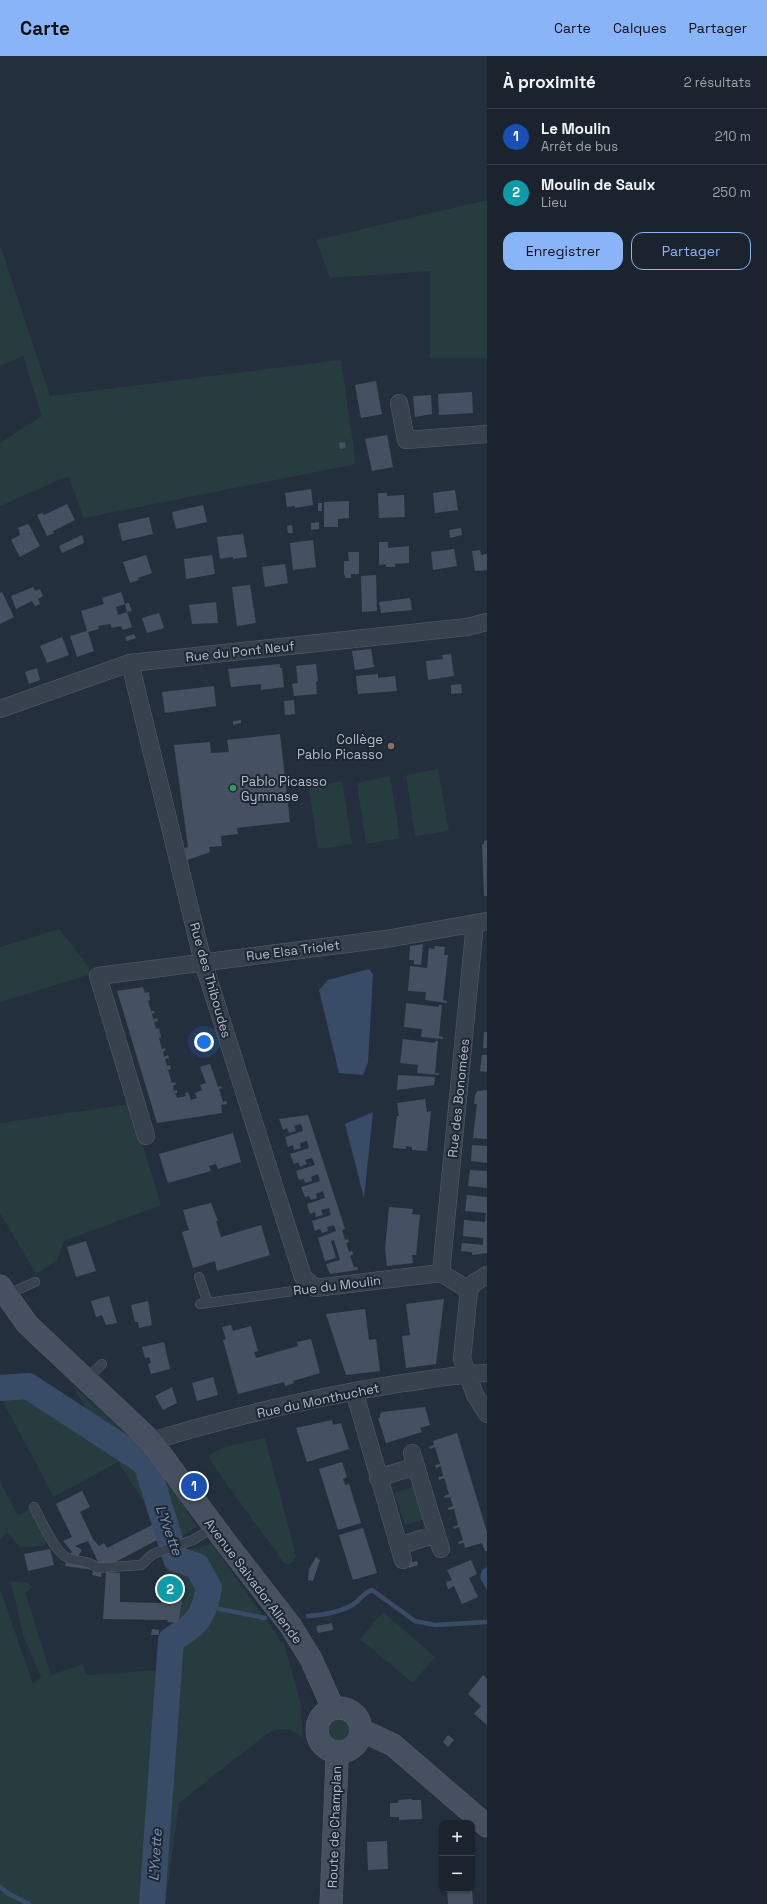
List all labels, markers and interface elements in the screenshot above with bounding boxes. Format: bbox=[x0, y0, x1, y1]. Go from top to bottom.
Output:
text: Carte bbox=[20, 16, 70, 41]
text: Carte bbox=[554, 19, 591, 37]
text: Calques bbox=[613, 19, 667, 37]
text: Partager bbox=[689, 19, 747, 37]
text: À proximité bbox=[503, 71, 596, 93]
text: 2 résultats bbox=[684, 74, 751, 91]
text: Le Moulin bbox=[541, 119, 610, 138]
text: 1 bbox=[513, 128, 519, 145]
text: 210 m bbox=[715, 128, 751, 145]
text: Arrêt de bus bbox=[541, 138, 618, 155]
text: Moulin de Saulx bbox=[541, 175, 655, 194]
text: 2 bbox=[512, 184, 520, 201]
text: 250 m bbox=[713, 184, 751, 201]
text: Lieu bbox=[541, 194, 567, 211]
button: Enregistrer bbox=[503, 232, 623, 270]
button: Partager bbox=[631, 232, 751, 270]
street label: Rue du Pont Neuf bbox=[185, 637, 296, 666]
place label: Collège Pablo Picasso bbox=[297, 731, 383, 763]
marker: Collège Pablo Picasso bbox=[386, 741, 396, 751]
place label: Pablo Picasso Gymnase bbox=[241, 773, 327, 805]
marker: Pablo Picasso Gymnase bbox=[228, 783, 238, 793]
street label: Rue des Thiboudes bbox=[186, 921, 235, 1040]
street label: Rue Elsa Triolet bbox=[245, 936, 341, 965]
your location bbox=[194, 1032, 214, 1052]
street label: Rue des Bonomées bbox=[444, 1038, 473, 1158]
street label: Rue du Moulin bbox=[292, 1272, 382, 1299]
street label: Rue du Monthuchet bbox=[255, 1379, 381, 1422]
pin: 1 bbox=[181, 1471, 207, 1501]
water label: L'Yvette bbox=[152, 1502, 187, 1558]
street label: Avenue Salvador Allende bbox=[201, 1515, 306, 1647]
pin: 2 bbox=[157, 1574, 183, 1604]
street label: Route de Champlan bbox=[324, 1766, 345, 1888]
map controls bbox=[439, 1820, 475, 1892]
button: + bbox=[439, 1820, 475, 1856]
water label: L'Yvette bbox=[144, 1828, 166, 1882]
button: − bbox=[439, 1856, 475, 1892]

